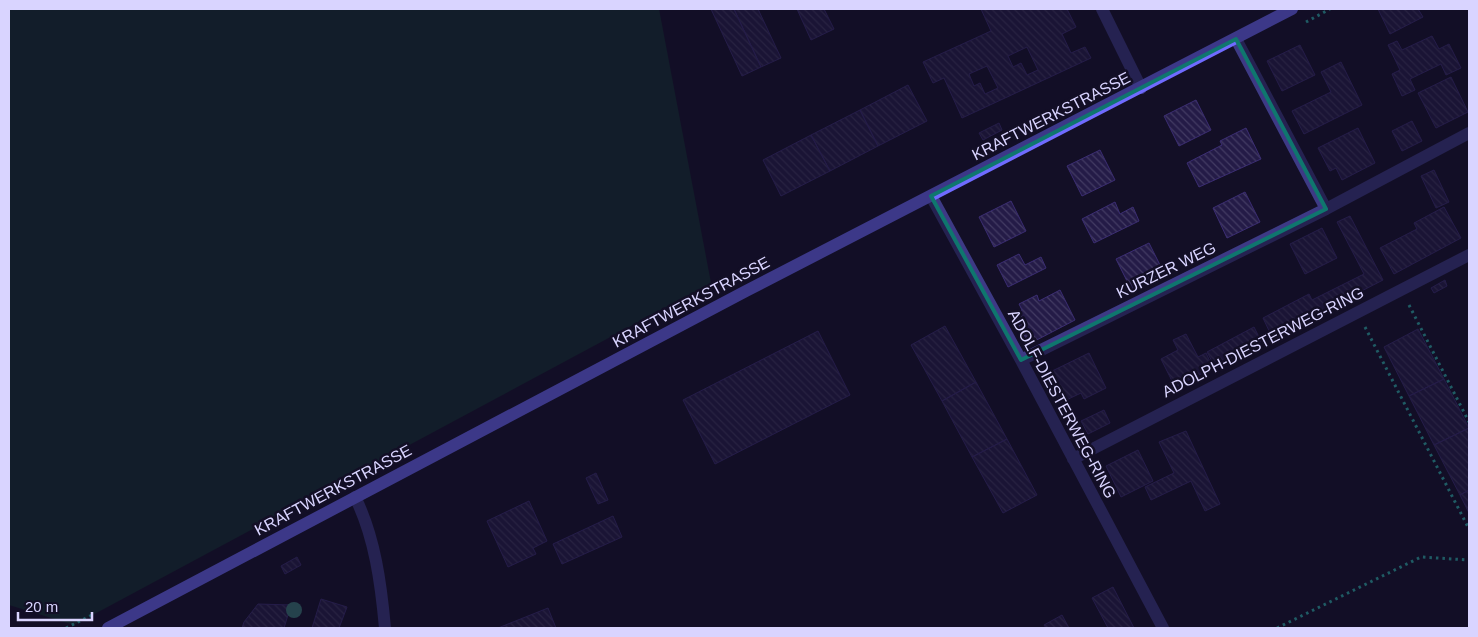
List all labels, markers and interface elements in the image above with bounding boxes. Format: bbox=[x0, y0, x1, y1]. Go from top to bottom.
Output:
street label: KRAFTWERKSTRASSE bbox=[969, 69, 1133, 163]
street label: KURZER WEG bbox=[1114, 239, 1218, 301]
street label: KRAFTWERKSTRASSE bbox=[610, 253, 772, 351]
street label: ADOLPH-DIESTERWEG-RING bbox=[1159, 284, 1367, 400]
street label: ADOLF-DIESTERWEG-RING bbox=[1005, 307, 1119, 501]
street label: KRAFTWERKSTRASSE bbox=[252, 441, 414, 539]
scale bar bbox=[18, 590, 91, 622]
text: 20 m bbox=[25, 598, 58, 615]

